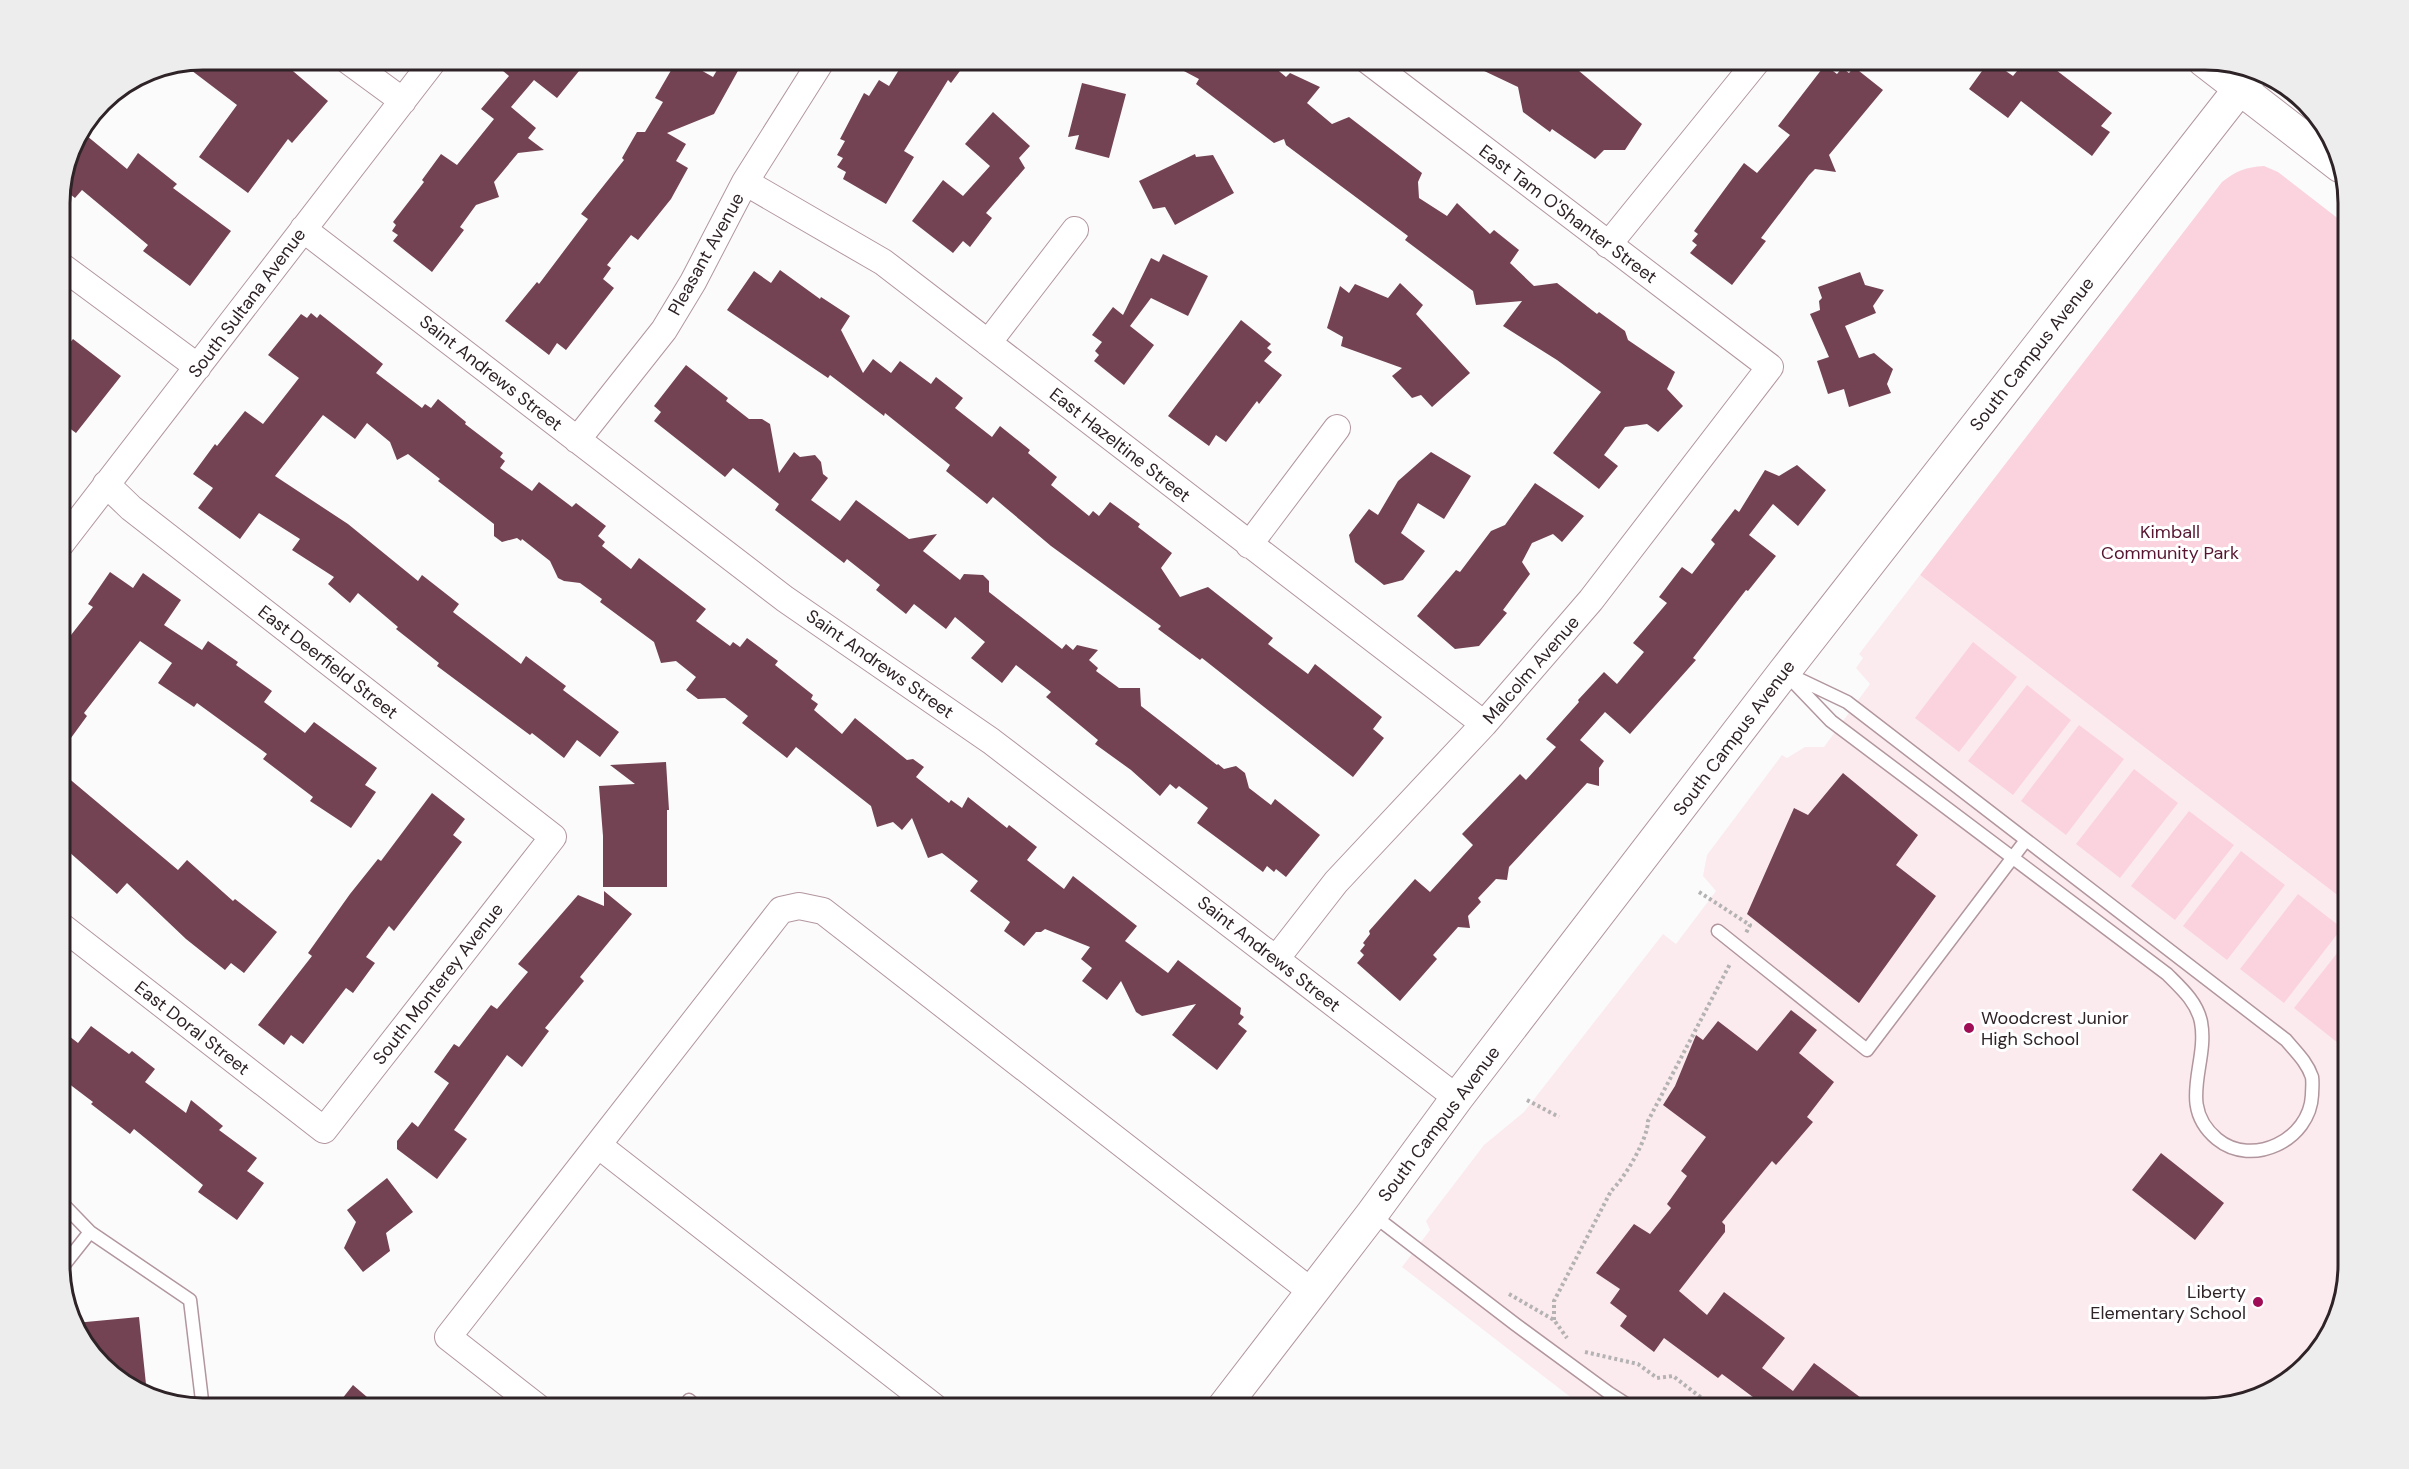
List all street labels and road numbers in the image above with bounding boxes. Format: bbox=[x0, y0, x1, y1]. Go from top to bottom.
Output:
street label: East Tam O'Shanter Street bbox=[1474, 139, 1662, 289]
street label: Pleasant Avenue bbox=[662, 188, 750, 320]
street label: South Sultana Avenue bbox=[183, 223, 311, 383]
street label: South Campus Avenue bbox=[1964, 272, 2100, 436]
street label: Saint Andrews Street bbox=[415, 310, 567, 436]
street label: East Hazeltine Street bbox=[1045, 382, 1195, 508]
street label: East Deerfield Street bbox=[253, 600, 403, 724]
street label: Saint Andrews Street bbox=[801, 604, 959, 724]
street label: Malcolm Avenue bbox=[1477, 611, 1585, 729]
street label: South Campus Avenue bbox=[1668, 655, 1800, 821]
street label: Saint Andrews Street bbox=[1193, 891, 1345, 1017]
street label: South Monterey Avenue bbox=[367, 898, 509, 1070]
street label: East Doral Street bbox=[130, 976, 254, 1080]
street label: South Campus Avenue bbox=[1373, 1041, 1505, 1207]

